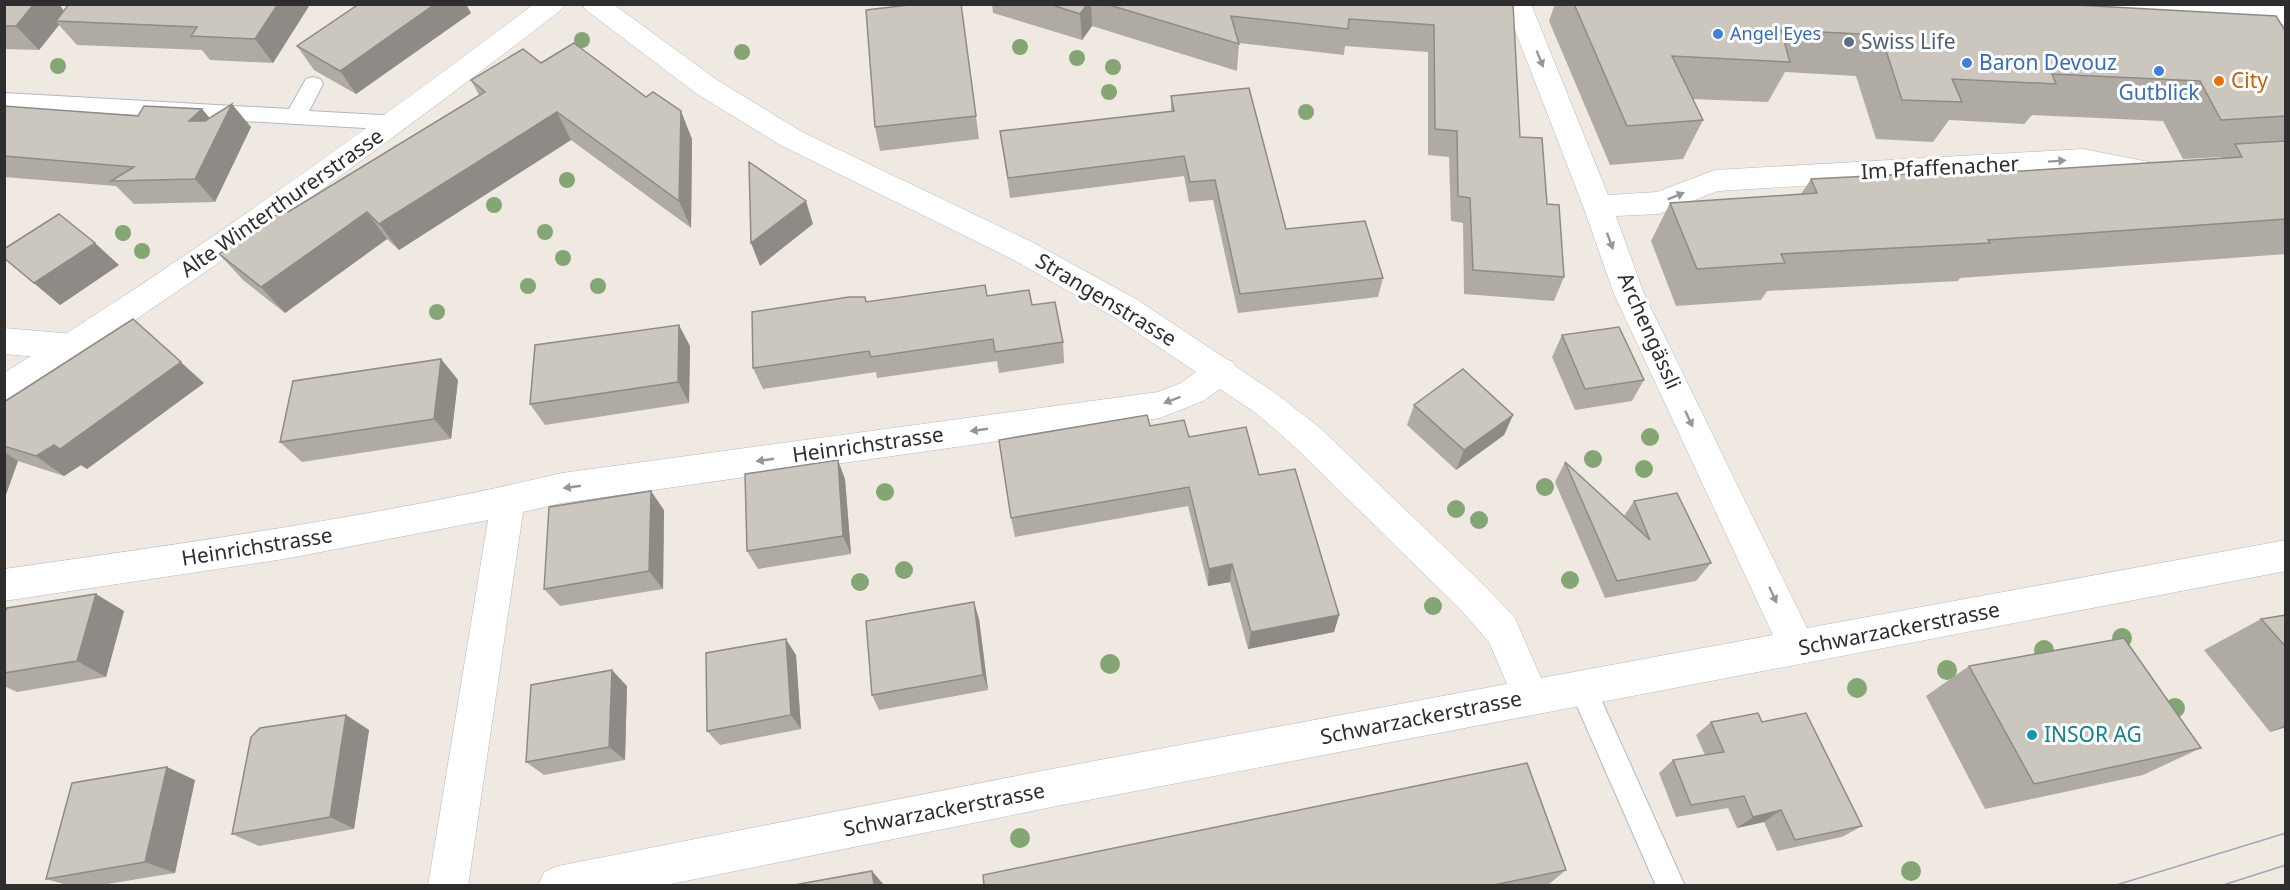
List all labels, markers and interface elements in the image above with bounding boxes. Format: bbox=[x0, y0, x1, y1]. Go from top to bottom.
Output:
place label: Angel Eyes bbox=[1730, 21, 1821, 45]
marker: Angel Eyes bbox=[1711, 27, 1725, 41]
place label: Swiss Life bbox=[1861, 27, 1956, 55]
marker: Swiss Life bbox=[1842, 35, 1856, 49]
place label: Baron Devouz bbox=[1979, 48, 2117, 76]
one-way arrow bbox=[1536, 50, 1545, 68]
marker: Baron Devouz bbox=[1960, 56, 1974, 70]
marker: Gutblick bbox=[2152, 64, 2166, 78]
place label: City bbox=[2231, 66, 2268, 94]
marker: City bbox=[2212, 74, 2226, 88]
place label: Gutblick bbox=[2119, 78, 2200, 106]
street label: Alte Winterthurerstrasse bbox=[174, 121, 388, 283]
street label: Im Pfaffenacher bbox=[1860, 149, 2020, 185]
one-way arrow bbox=[2047, 156, 2066, 165]
one-way arrow bbox=[1667, 191, 1685, 200]
one-way arrow bbox=[1606, 232, 1616, 250]
street label: Strangenstrasse bbox=[1031, 246, 1182, 352]
street label: Archengässli bbox=[1612, 268, 1688, 393]
one-way arrow bbox=[1162, 395, 1180, 405]
one-way arrow bbox=[1684, 410, 1694, 427]
street label: Heinrichstrasse bbox=[790, 420, 945, 468]
one-way arrow bbox=[970, 425, 989, 434]
one-way arrow bbox=[756, 455, 775, 464]
one-way arrow bbox=[563, 482, 582, 491]
street label: Heinrichstrasse bbox=[179, 520, 334, 572]
one-way arrow bbox=[1768, 586, 1777, 603]
street label: Schwarzackerstrasse bbox=[1796, 595, 2002, 661]
street label: Schwarzackerstrasse bbox=[1318, 684, 1524, 750]
place label: INSOR AG bbox=[2044, 720, 2142, 748]
marker: INSOR AG bbox=[2025, 728, 2039, 742]
street label: Schwarzackerstrasse bbox=[841, 776, 1047, 842]

